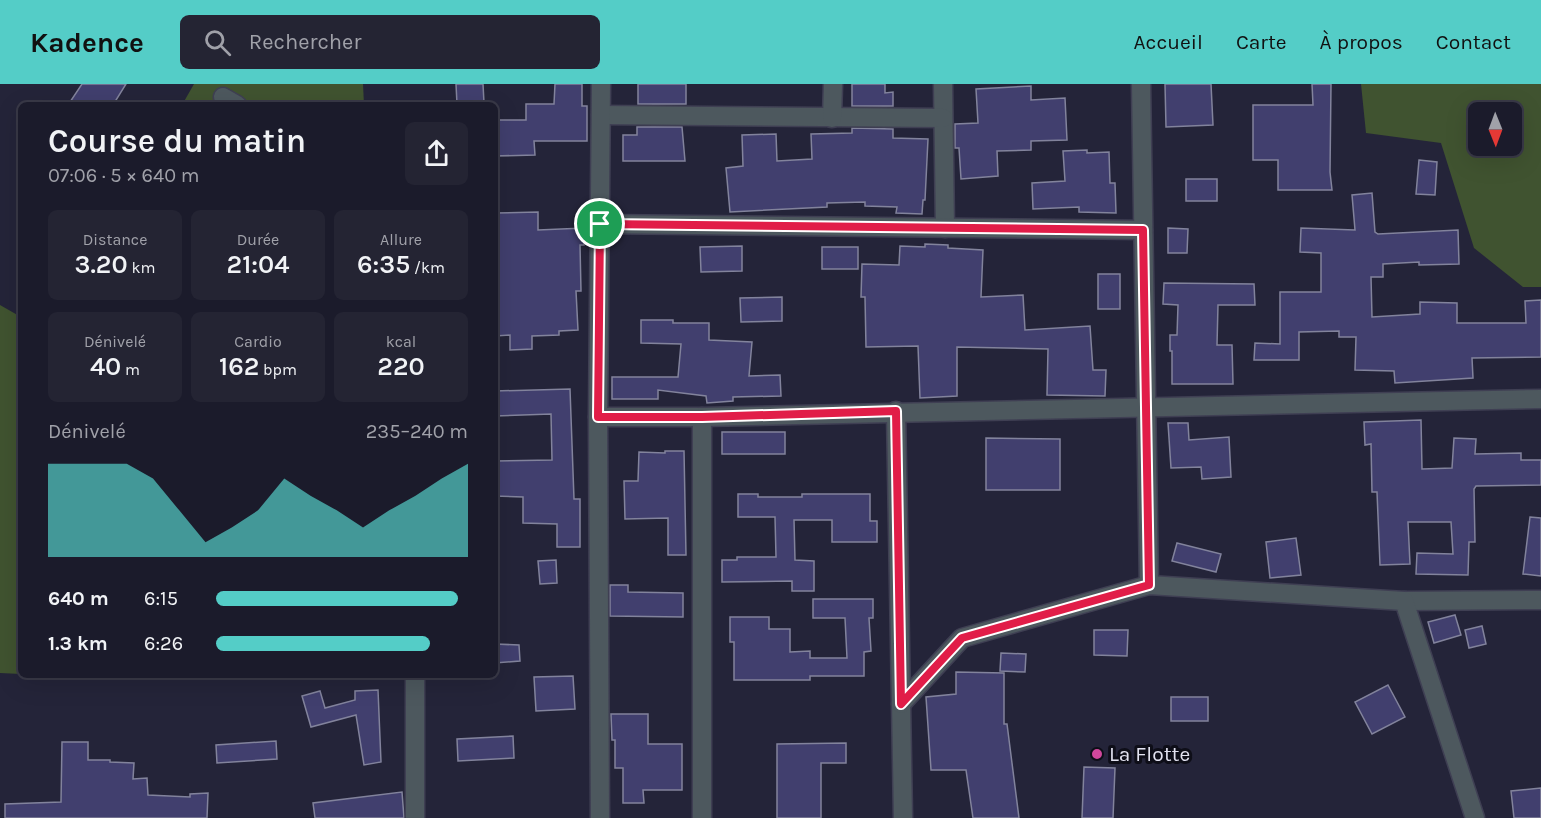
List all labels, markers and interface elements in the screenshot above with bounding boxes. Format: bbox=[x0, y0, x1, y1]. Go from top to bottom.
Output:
search box bbox=[180, 15, 600, 69]
text: Kadence bbox=[30, 26, 144, 59]
icon: search bbox=[201, 26, 234, 59]
text: Rechercher bbox=[249, 29, 361, 55]
text: Accueil bbox=[1134, 30, 1203, 54]
text: Carte bbox=[1236, 30, 1287, 54]
text: À propos bbox=[1320, 30, 1403, 54]
text: Contact bbox=[1436, 30, 1511, 54]
north arrow bbox=[1468, 102, 1522, 156]
map controls bbox=[1468, 102, 1522, 156]
text: Course du matin bbox=[48, 122, 306, 160]
button: share bbox=[405, 122, 468, 185]
text: 07:06 · 5 × 640 m bbox=[48, 164, 200, 187]
pin bbox=[574, 198, 625, 249]
icon: arrive bbox=[583, 207, 616, 240]
text: Distance bbox=[83, 230, 147, 249]
text: Durée bbox=[237, 230, 279, 249]
text: Allure bbox=[380, 230, 422, 249]
text: 3.20 bbox=[75, 249, 128, 280]
text: 21:04 bbox=[227, 249, 289, 280]
text: 6:35 bbox=[357, 249, 410, 280]
text: km bbox=[128, 258, 155, 277]
text: /km bbox=[410, 258, 445, 277]
text: Dénivelé bbox=[84, 332, 146, 351]
text: Cardio bbox=[234, 332, 282, 351]
text: kcal bbox=[386, 332, 416, 351]
text: 40 bbox=[90, 351, 121, 382]
text: 162 bbox=[219, 351, 259, 382]
text: 220 bbox=[377, 351, 425, 382]
text: m bbox=[121, 360, 140, 379]
text: bpm bbox=[259, 360, 297, 379]
text: Dénivelé bbox=[48, 420, 126, 443]
text: 235–240 m bbox=[366, 420, 468, 443]
text: 640 m bbox=[48, 587, 109, 610]
text: 6:15 bbox=[144, 587, 178, 610]
text: 1.3 km bbox=[48, 632, 108, 655]
text: 6:26 bbox=[144, 632, 183, 655]
place label: La Flotte bbox=[1109, 742, 1190, 766]
marker: La Flotte bbox=[1090, 747, 1104, 761]

